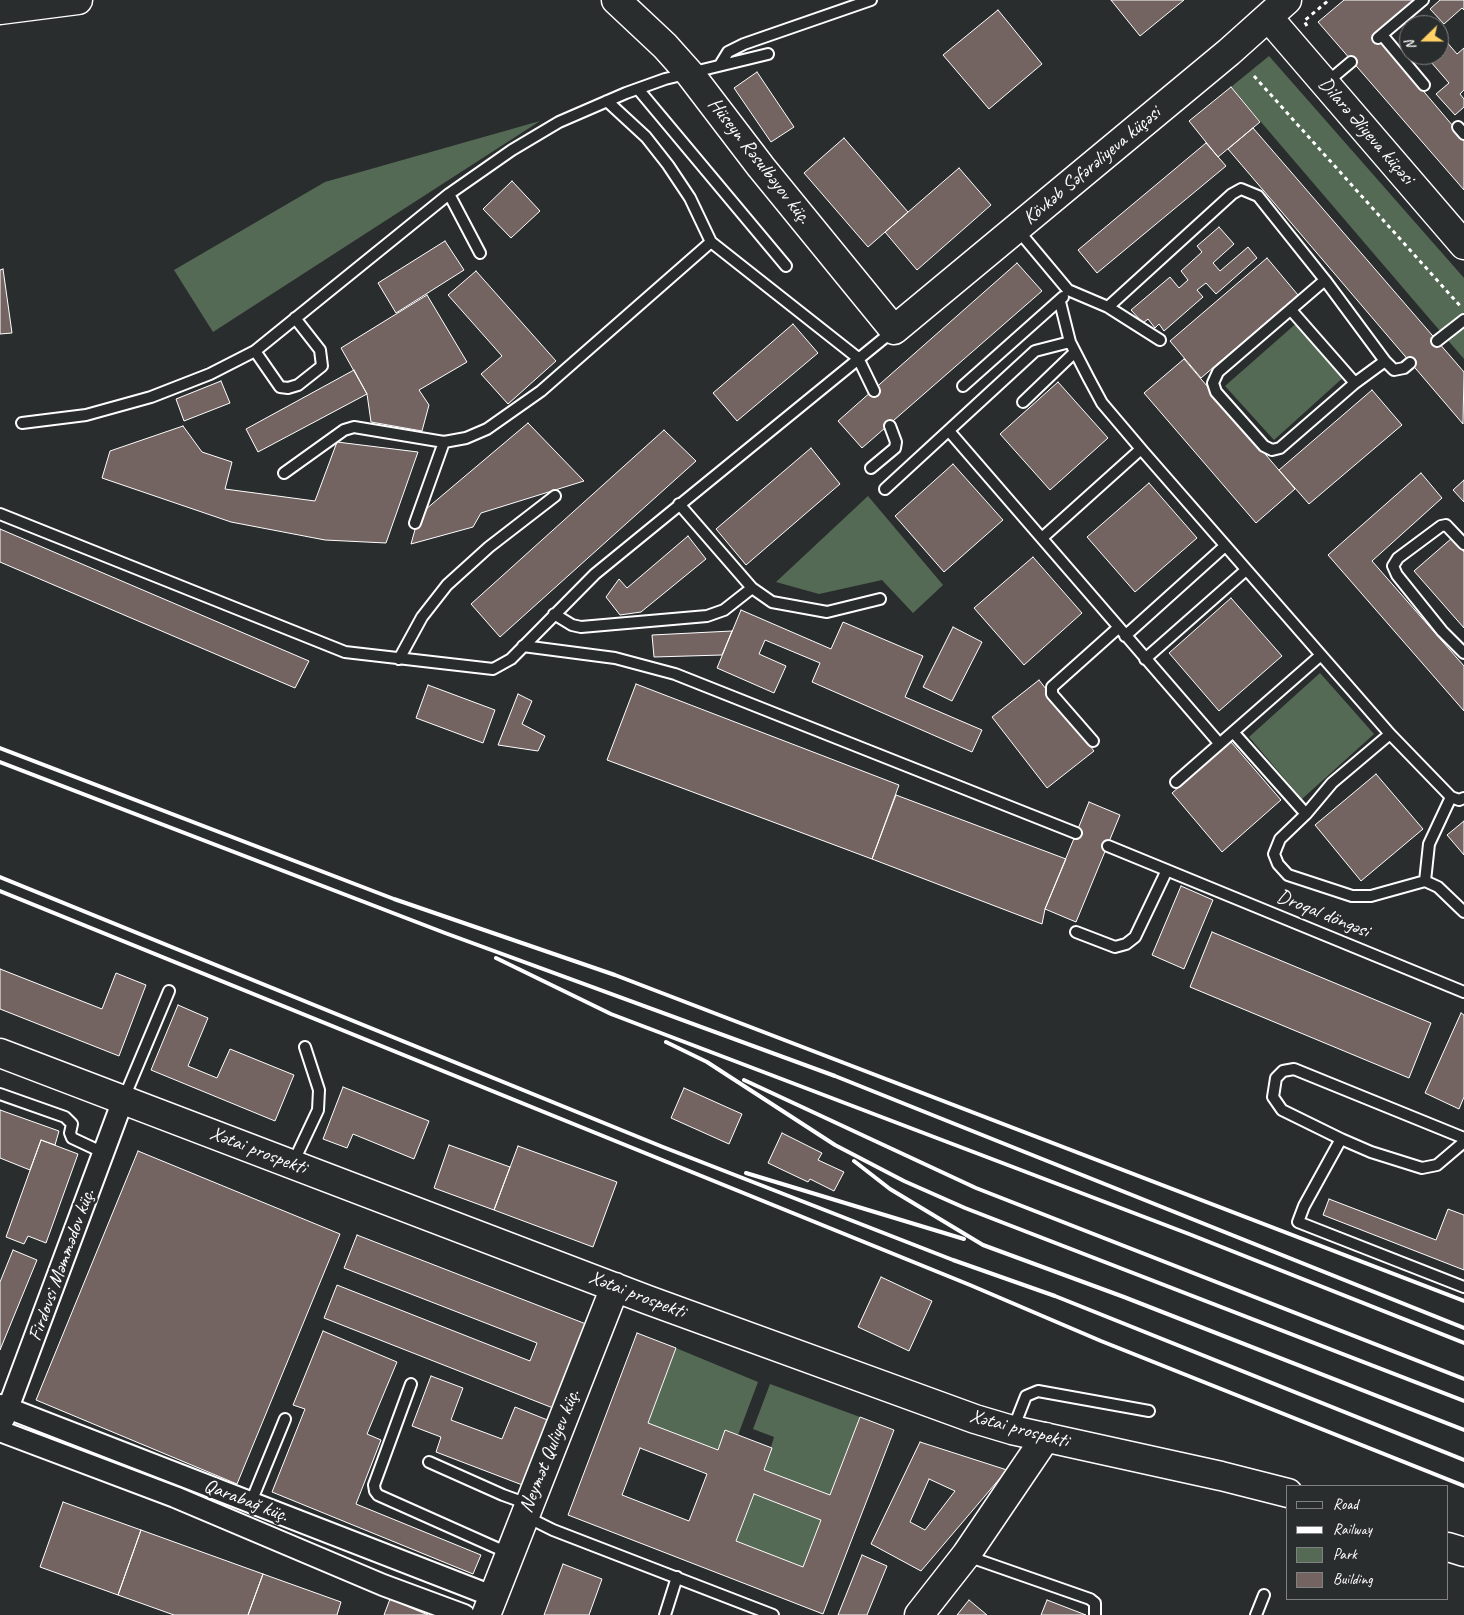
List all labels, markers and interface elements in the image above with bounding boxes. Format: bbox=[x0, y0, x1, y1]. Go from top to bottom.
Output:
north arrow bbox=[1399, 15, 1449, 65]
text: N bbox=[1401, 38, 1420, 53]
street label: Dilarə Əliyeva küçəsi bbox=[1313, 72, 1419, 190]
street label: Hüseyn Rəsulbəyov küç. bbox=[702, 93, 816, 229]
street label: Kövkəb Səfərəliyeva küçəsi bbox=[1018, 101, 1166, 231]
street label: Droqal döngəsi bbox=[1273, 885, 1373, 943]
street label: Xətai prospekti bbox=[206, 1122, 310, 1180]
street label: Firdovsi Məmmədov küç. bbox=[23, 1186, 101, 1344]
street label: Xətai prospekti bbox=[585, 1266, 689, 1324]
street label: Neymət Quliyev küç. bbox=[514, 1386, 586, 1516]
street label: Xətai prospekti bbox=[967, 1404, 1071, 1454]
street label: Qarabağ küç. bbox=[200, 1474, 292, 1528]
legend bbox=[1286, 1485, 1449, 1600]
text: Road bbox=[1333, 1495, 1358, 1514]
text: Railway bbox=[1333, 1520, 1372, 1539]
text: Park bbox=[1333, 1545, 1357, 1564]
text: Building bbox=[1333, 1570, 1372, 1589]

